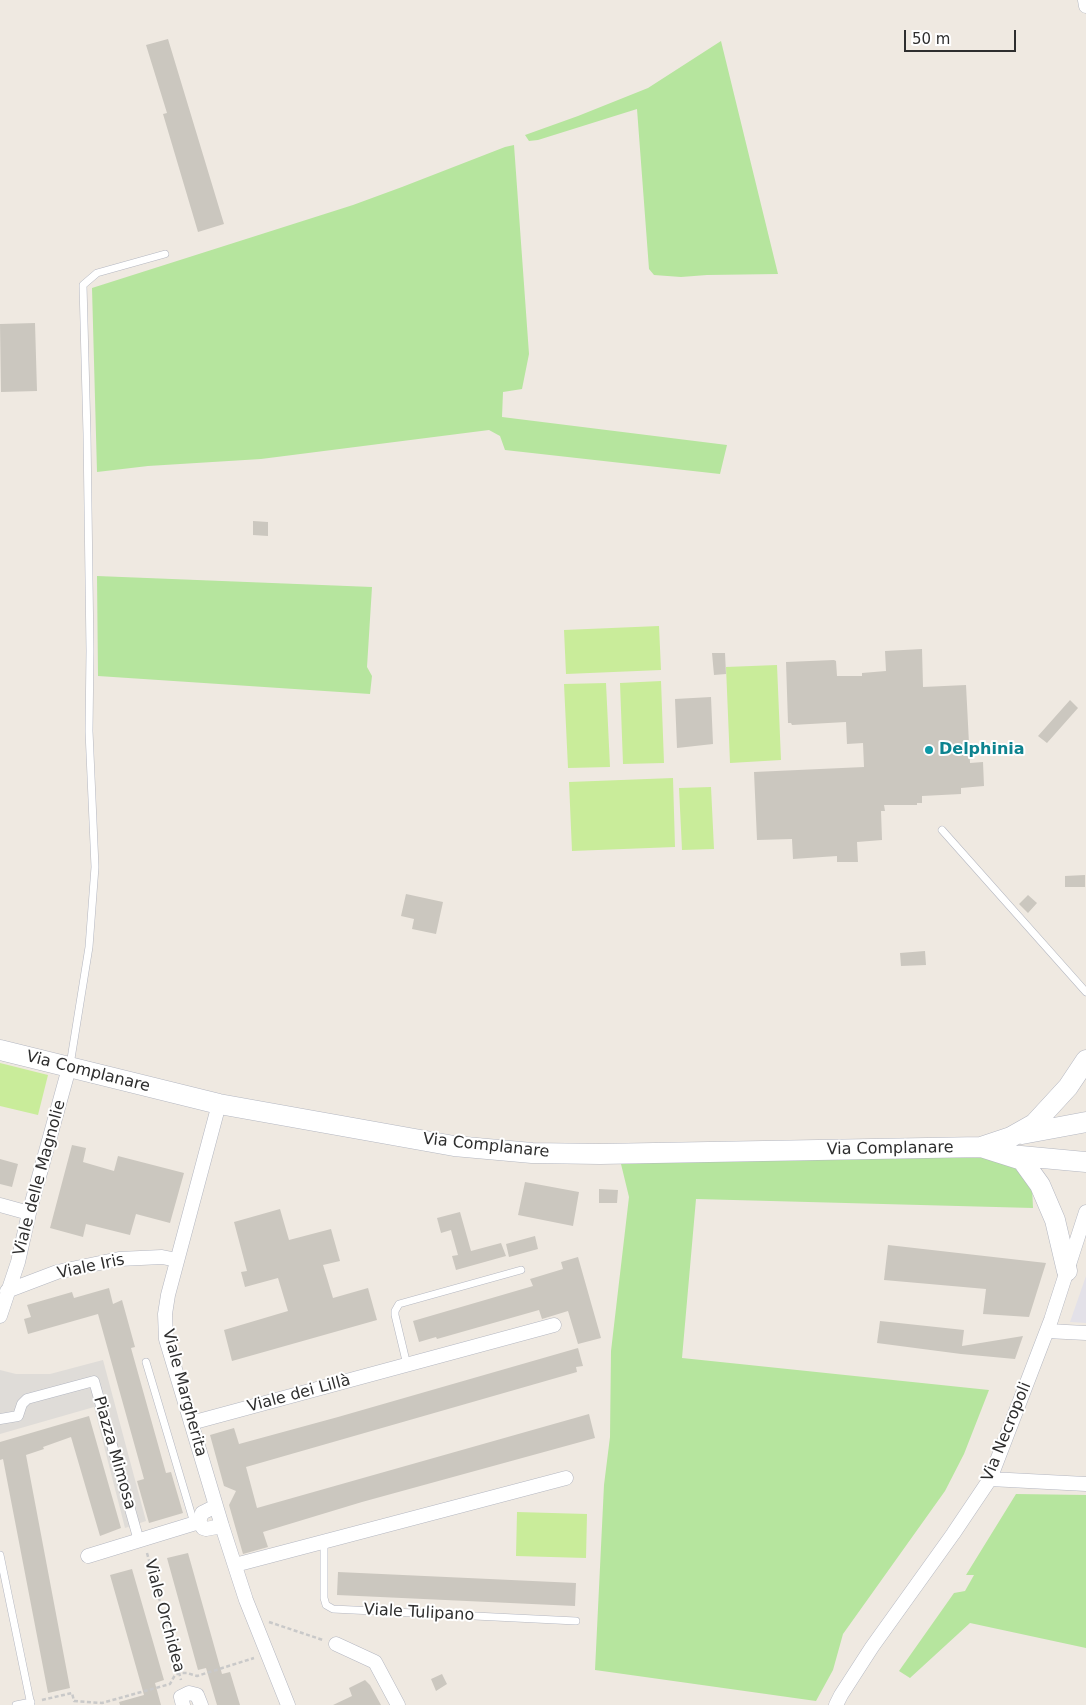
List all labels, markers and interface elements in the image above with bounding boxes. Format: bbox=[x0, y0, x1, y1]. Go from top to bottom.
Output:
scale bar bbox=[906, 20, 1018, 52]
text: 50 m bbox=[912, 30, 950, 48]
place label: Delphinia bbox=[939, 740, 1025, 760]
marker: Delphinia bbox=[923, 744, 935, 756]
street label: Via Complanare bbox=[24, 1047, 152, 1097]
street label: Viale delle Magnolie bbox=[10, 1098, 70, 1258]
street label: Via Complanare bbox=[422, 1130, 550, 1162]
street label: Via Complanare bbox=[826, 1138, 954, 1160]
street label: Viale Iris bbox=[56, 1251, 126, 1283]
street label: Viale Margherita bbox=[158, 1327, 210, 1459]
street label: Viale dei Lillà bbox=[245, 1371, 353, 1417]
street label: Via Necropoli bbox=[978, 1380, 1036, 1484]
street label: Piazza Mimosa bbox=[89, 1394, 139, 1512]
street label: Viale Orchidea bbox=[140, 1557, 188, 1675]
street label: Viale Tulipano bbox=[363, 1601, 475, 1625]

